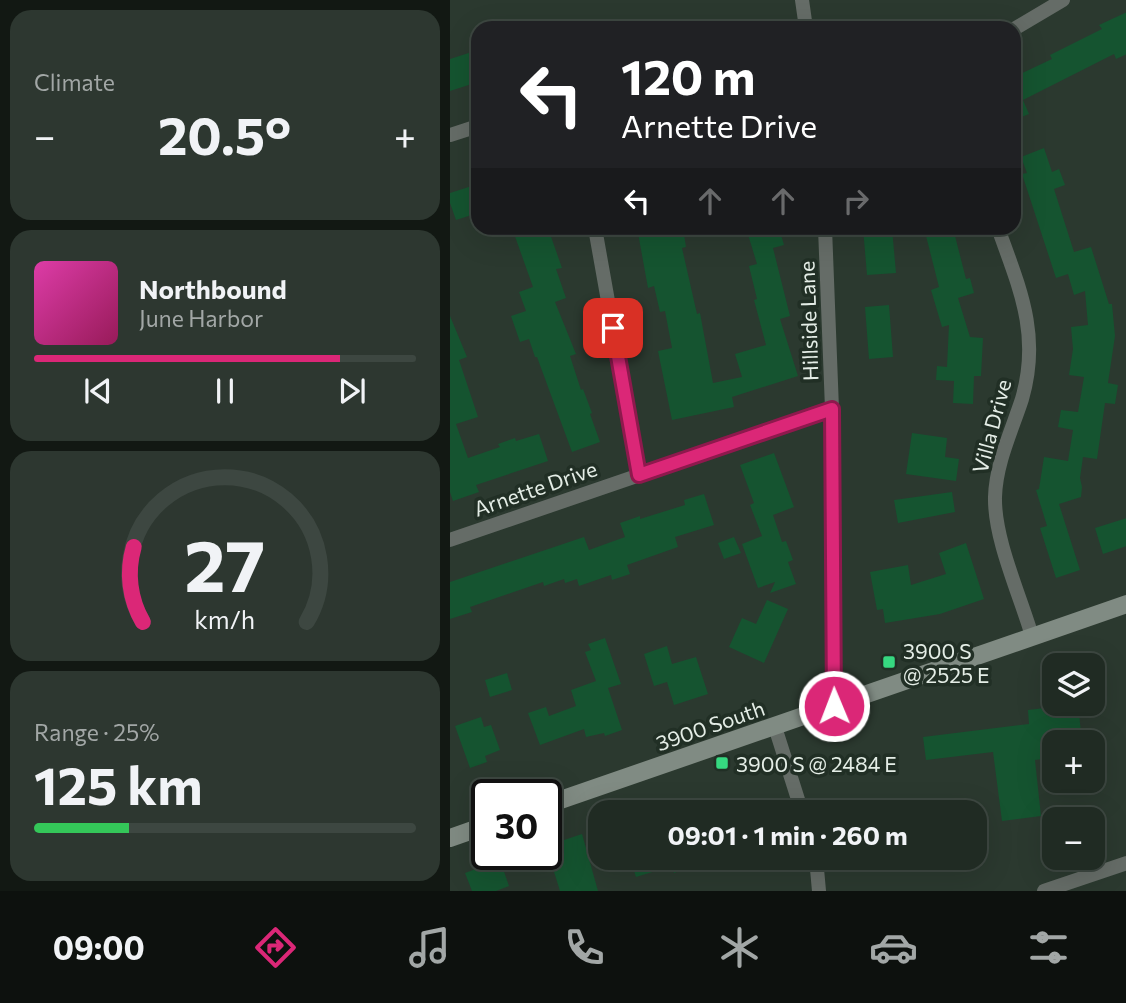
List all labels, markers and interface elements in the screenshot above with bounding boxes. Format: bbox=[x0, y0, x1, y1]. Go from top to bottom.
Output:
text: 120 m bbox=[621, 45, 755, 105]
icon: left bbox=[506, 49, 597, 140]
text: Climate bbox=[34, 68, 115, 96]
text: 20.5° bbox=[158, 102, 291, 166]
text: Arnette Drive bbox=[621, 105, 817, 145]
text: − bbox=[34, 111, 56, 158]
text: + bbox=[394, 111, 416, 158]
icon: left bbox=[618, 182, 656, 220]
icon: ahead bbox=[691, 182, 729, 220]
icon: ahead bbox=[764, 182, 802, 220]
icon: right bbox=[837, 182, 875, 220]
street label: Hillside Lane bbox=[793, 261, 823, 381]
text: Northbound bbox=[139, 273, 287, 304]
pin bbox=[583, 298, 643, 358]
text: June Harbor bbox=[139, 304, 263, 332]
icon: arrive bbox=[594, 309, 632, 347]
icon: previous bbox=[79, 372, 117, 410]
icon: pause bbox=[206, 372, 244, 410]
icon: next bbox=[333, 372, 371, 410]
street label: Villa Drive bbox=[966, 376, 1016, 476]
street label: Arnette Drive bbox=[470, 455, 600, 521]
text: 27 bbox=[185, 518, 265, 607]
text: km/h bbox=[195, 603, 255, 633]
place label: 3900 S @ 2525 E bbox=[903, 638, 989, 687]
map controls bbox=[1042, 653, 1105, 870]
button: layers bbox=[1042, 653, 1105, 716]
marker: 3900 S @ 2525 E bbox=[881, 654, 897, 670]
position arrow bbox=[797, 669, 871, 743]
street label: 3900 South bbox=[652, 695, 768, 755]
text: Range · 25% bbox=[34, 718, 159, 746]
button: + bbox=[1042, 730, 1105, 793]
place label: 3900 S @ 2484 E bbox=[736, 751, 897, 776]
text: 125 km bbox=[34, 752, 203, 816]
marker: 3900 S @ 2484 E bbox=[714, 755, 730, 771]
speed limit sign: 30 bbox=[471, 779, 562, 870]
button: − bbox=[1042, 807, 1105, 870]
text: 09:01 · 1 min · 260 m bbox=[667, 819, 908, 850]
icon: directions bbox=[251, 923, 300, 972]
icon: music bbox=[405, 923, 454, 972]
icon: phone bbox=[560, 923, 609, 972]
icon: climate bbox=[715, 923, 764, 972]
icon: car bbox=[869, 923, 918, 972]
icon: filters bbox=[1024, 923, 1073, 972]
text: 09:00 bbox=[53, 927, 145, 967]

